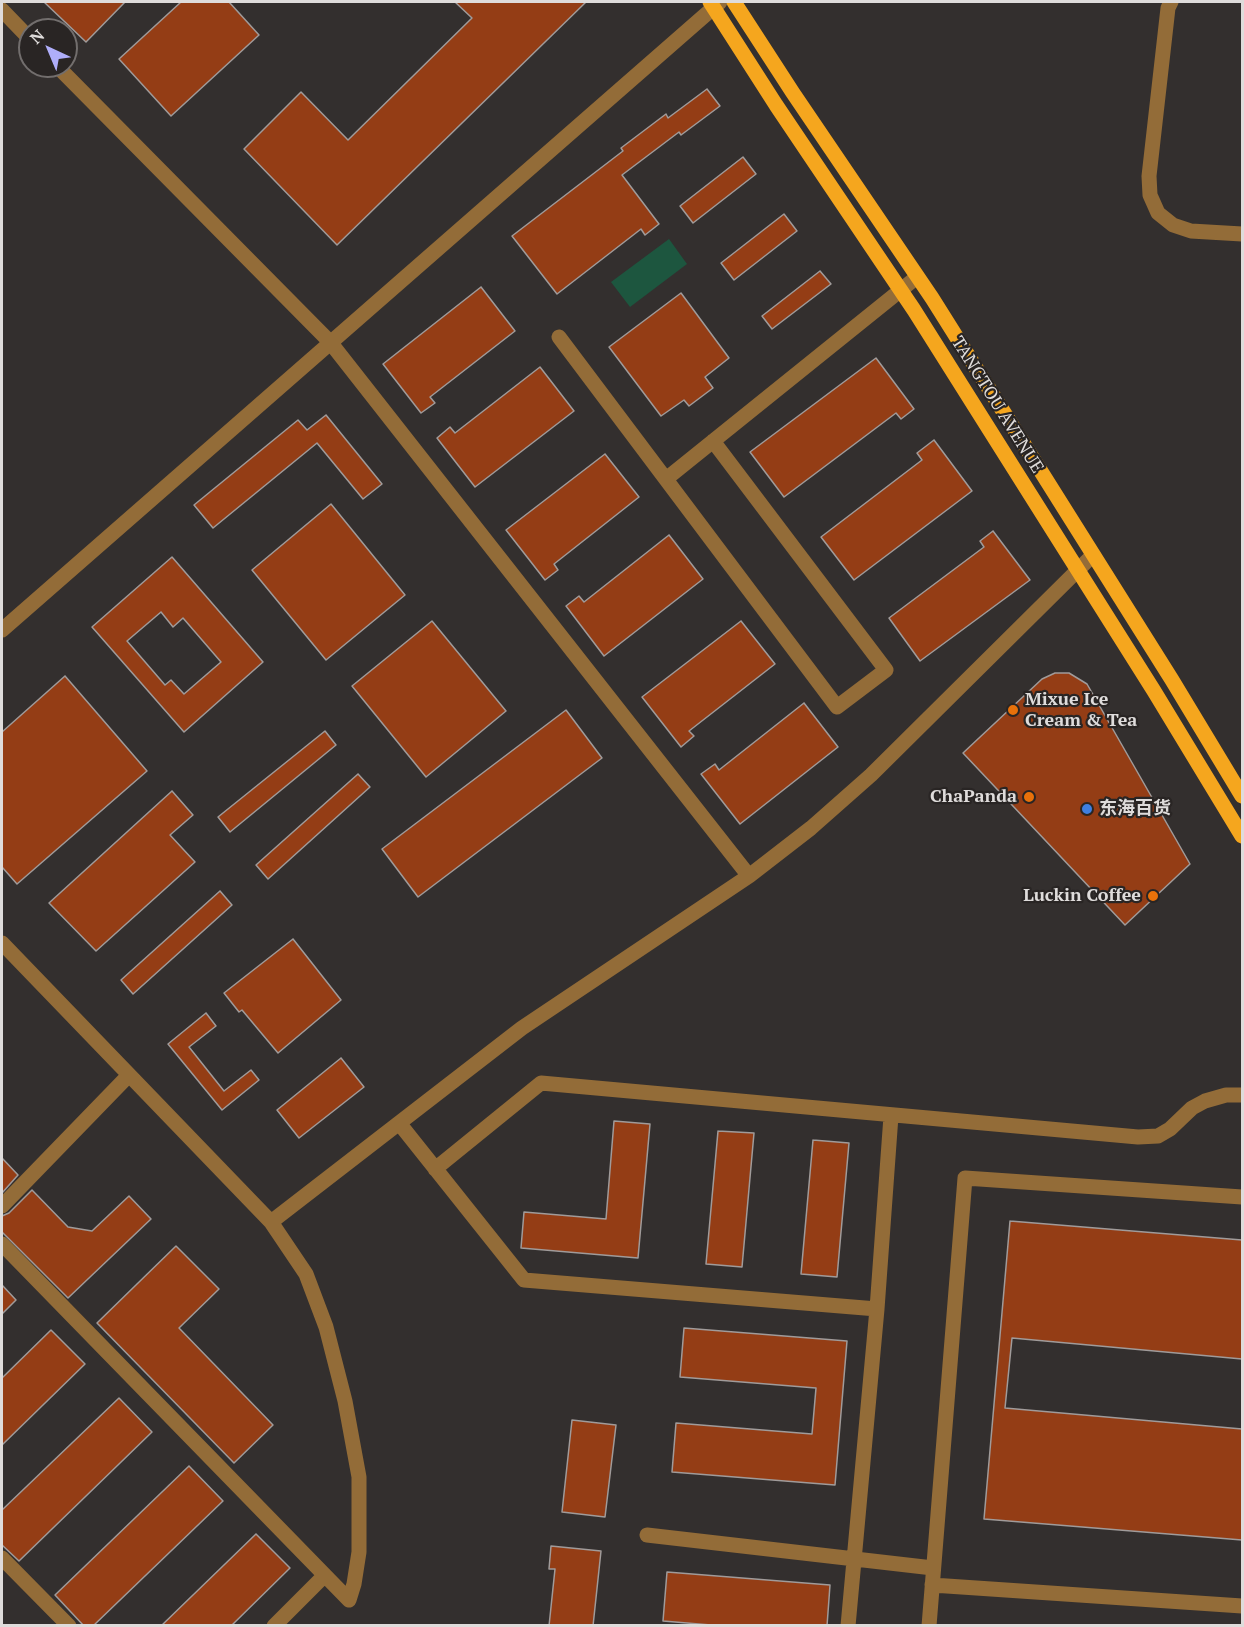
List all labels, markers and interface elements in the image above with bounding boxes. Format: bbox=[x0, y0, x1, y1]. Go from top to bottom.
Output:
north arrow bbox=[18, 18, 78, 78]
text: N bbox=[25, 24, 49, 49]
street label: TANGTOU AVENUE bbox=[946, 333, 1048, 477]
place label: Mixue Ice Cream & Tea bbox=[1025, 689, 1137, 732]
marker: Mixue Ice Cream & Tea bbox=[1006, 703, 1020, 717]
place label: ChaPanda bbox=[930, 786, 1017, 808]
marker: ChaPanda bbox=[1022, 790, 1036, 804]
place label: 东海百货 bbox=[1099, 798, 1171, 820]
marker: 东海百货 bbox=[1080, 802, 1094, 816]
place label: Luckin Coffee bbox=[1023, 885, 1141, 907]
marker: Luckin Coffee bbox=[1146, 889, 1160, 903]

